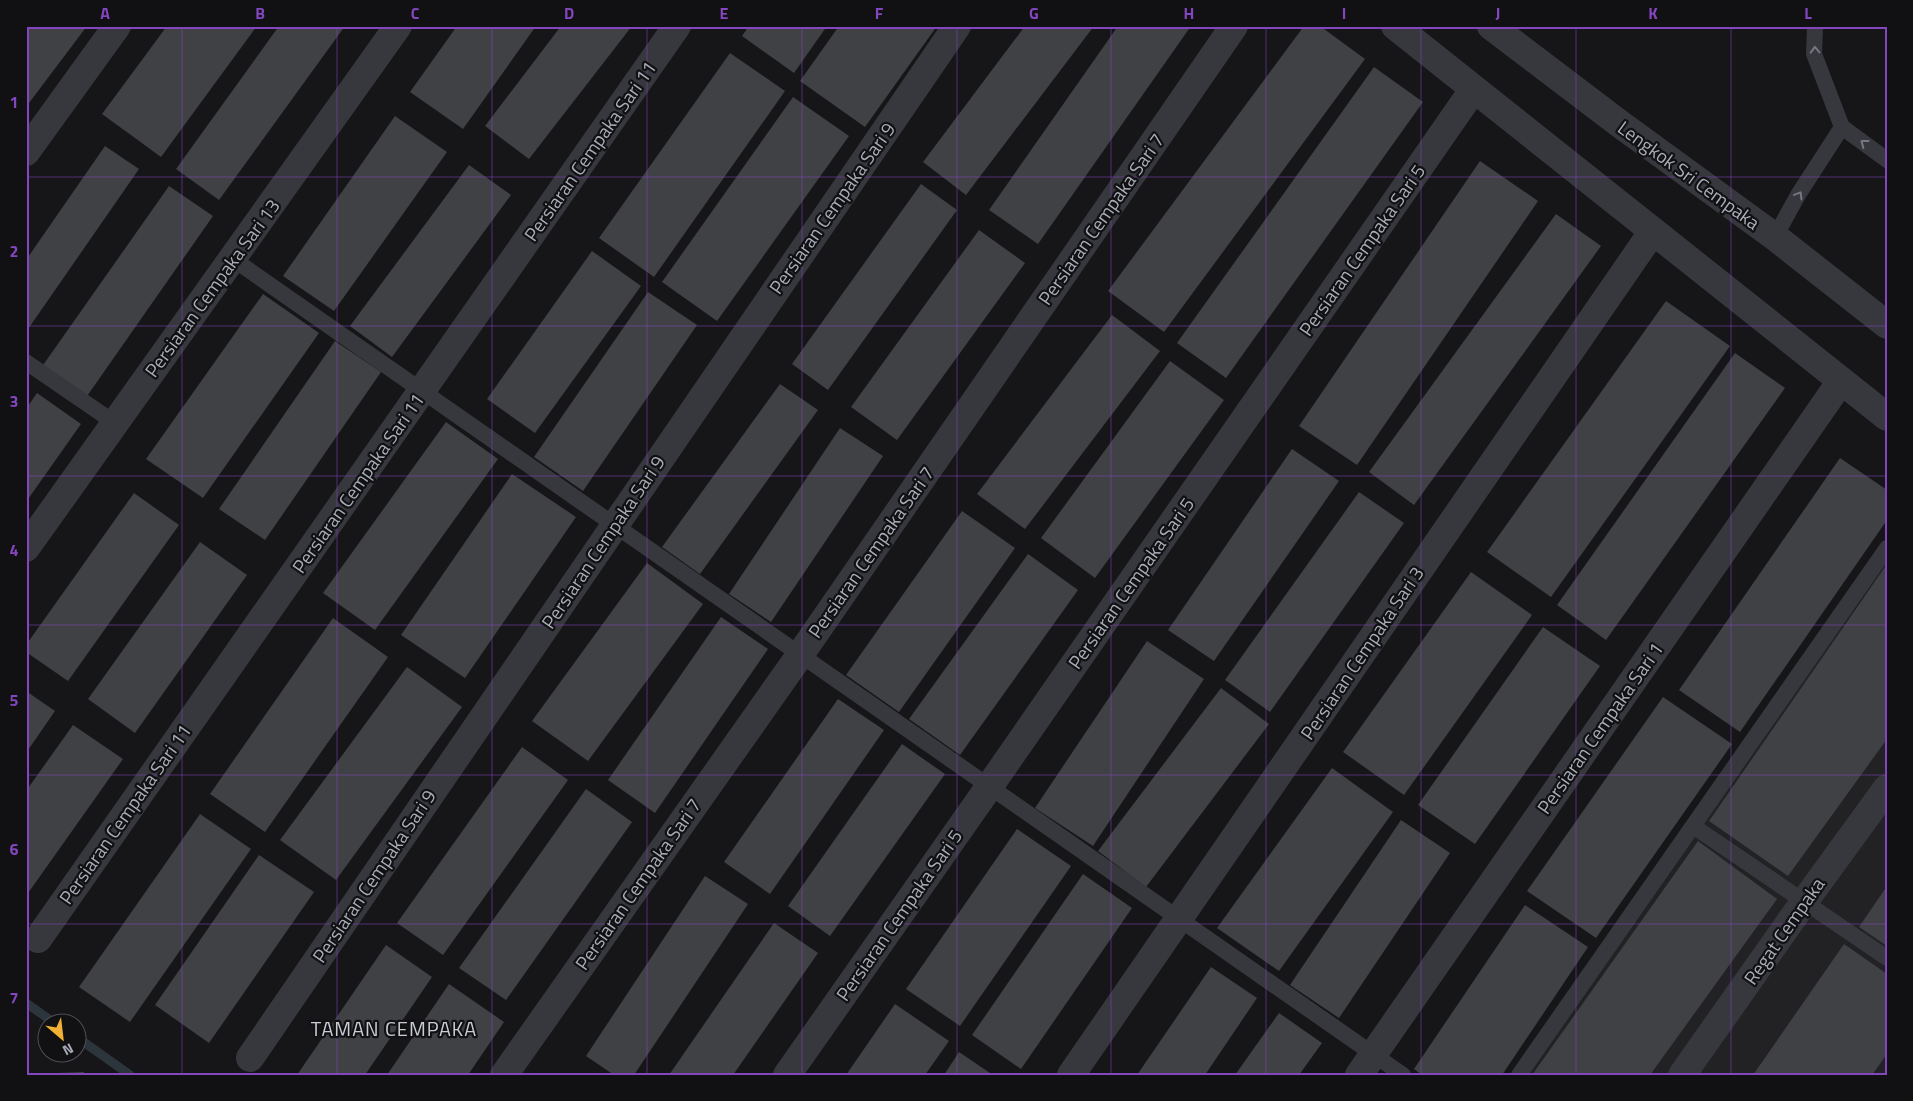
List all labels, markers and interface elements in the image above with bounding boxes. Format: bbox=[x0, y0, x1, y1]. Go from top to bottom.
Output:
text: A bbox=[100, 1, 110, 25]
text: B bbox=[255, 1, 265, 25]
text: C bbox=[411, 1, 420, 25]
text: D bbox=[564, 1, 574, 25]
text: E bbox=[720, 1, 729, 25]
text: F bbox=[875, 1, 884, 25]
text: G bbox=[1029, 1, 1039, 25]
text: H bbox=[1184, 1, 1194, 25]
text: I bbox=[1342, 1, 1346, 25]
text: J bbox=[1496, 1, 1500, 25]
text: K bbox=[1648, 1, 1658, 25]
text: L bbox=[1804, 1, 1812, 25]
one-way arrow bbox=[1809, 45, 1820, 53]
street label: Persiaran Cempaka Sari 11 bbox=[516, 55, 663, 247]
text: 1 bbox=[10, 90, 18, 114]
street label: Lengkok Sri Cempaka bbox=[1612, 113, 1767, 236]
street label: Persiaran Cempaka Sari 9 bbox=[761, 116, 902, 299]
street label: Persiaran Cempaka Sari 7 bbox=[1030, 127, 1171, 310]
one-way arrow bbox=[1861, 141, 1870, 149]
street label: Persiaran Cempaka Sari 5 bbox=[1291, 158, 1432, 341]
one-way arrow bbox=[1792, 191, 1802, 200]
street label: Persiaran Cempaka Sari 13 bbox=[137, 193, 286, 383]
text: 2 bbox=[10, 239, 18, 263]
street label: Persiaran Cempaka Sari 11 bbox=[284, 387, 431, 579]
text: 3 bbox=[10, 389, 18, 413]
street label: Persiaran Cempaka Sari 9 bbox=[534, 449, 672, 634]
street label: Persiaran Cempaka Sari 7 bbox=[800, 460, 941, 643]
street label: Persiaran Cempaka Sari 5 bbox=[1060, 491, 1201, 674]
text: 4 bbox=[10, 538, 19, 562]
street label: Persiaran Cempaka Sari 3 bbox=[1293, 560, 1431, 745]
street label: Persiaran Cempaka Sari 1 bbox=[1529, 636, 1670, 819]
text: 5 bbox=[10, 688, 19, 712]
street label: Persiaran Cempaka Sari 11 bbox=[51, 718, 198, 910]
street label: Persiaran Cempaka Sari 9 bbox=[305, 783, 443, 968]
street label: Persiaran Cempaka Sari 7 bbox=[567, 792, 708, 975]
street label: Persiaran Cempaka Sari 5 bbox=[828, 823, 969, 1006]
text: 6 bbox=[10, 837, 19, 861]
street label: Regat Cempaka bbox=[1736, 871, 1832, 990]
text: 7 bbox=[10, 986, 18, 1010]
district label: TAMAN CEMPAKA bbox=[311, 1013, 477, 1044]
north arrow bbox=[38, 1014, 88, 1064]
text: N bbox=[59, 1038, 78, 1061]

